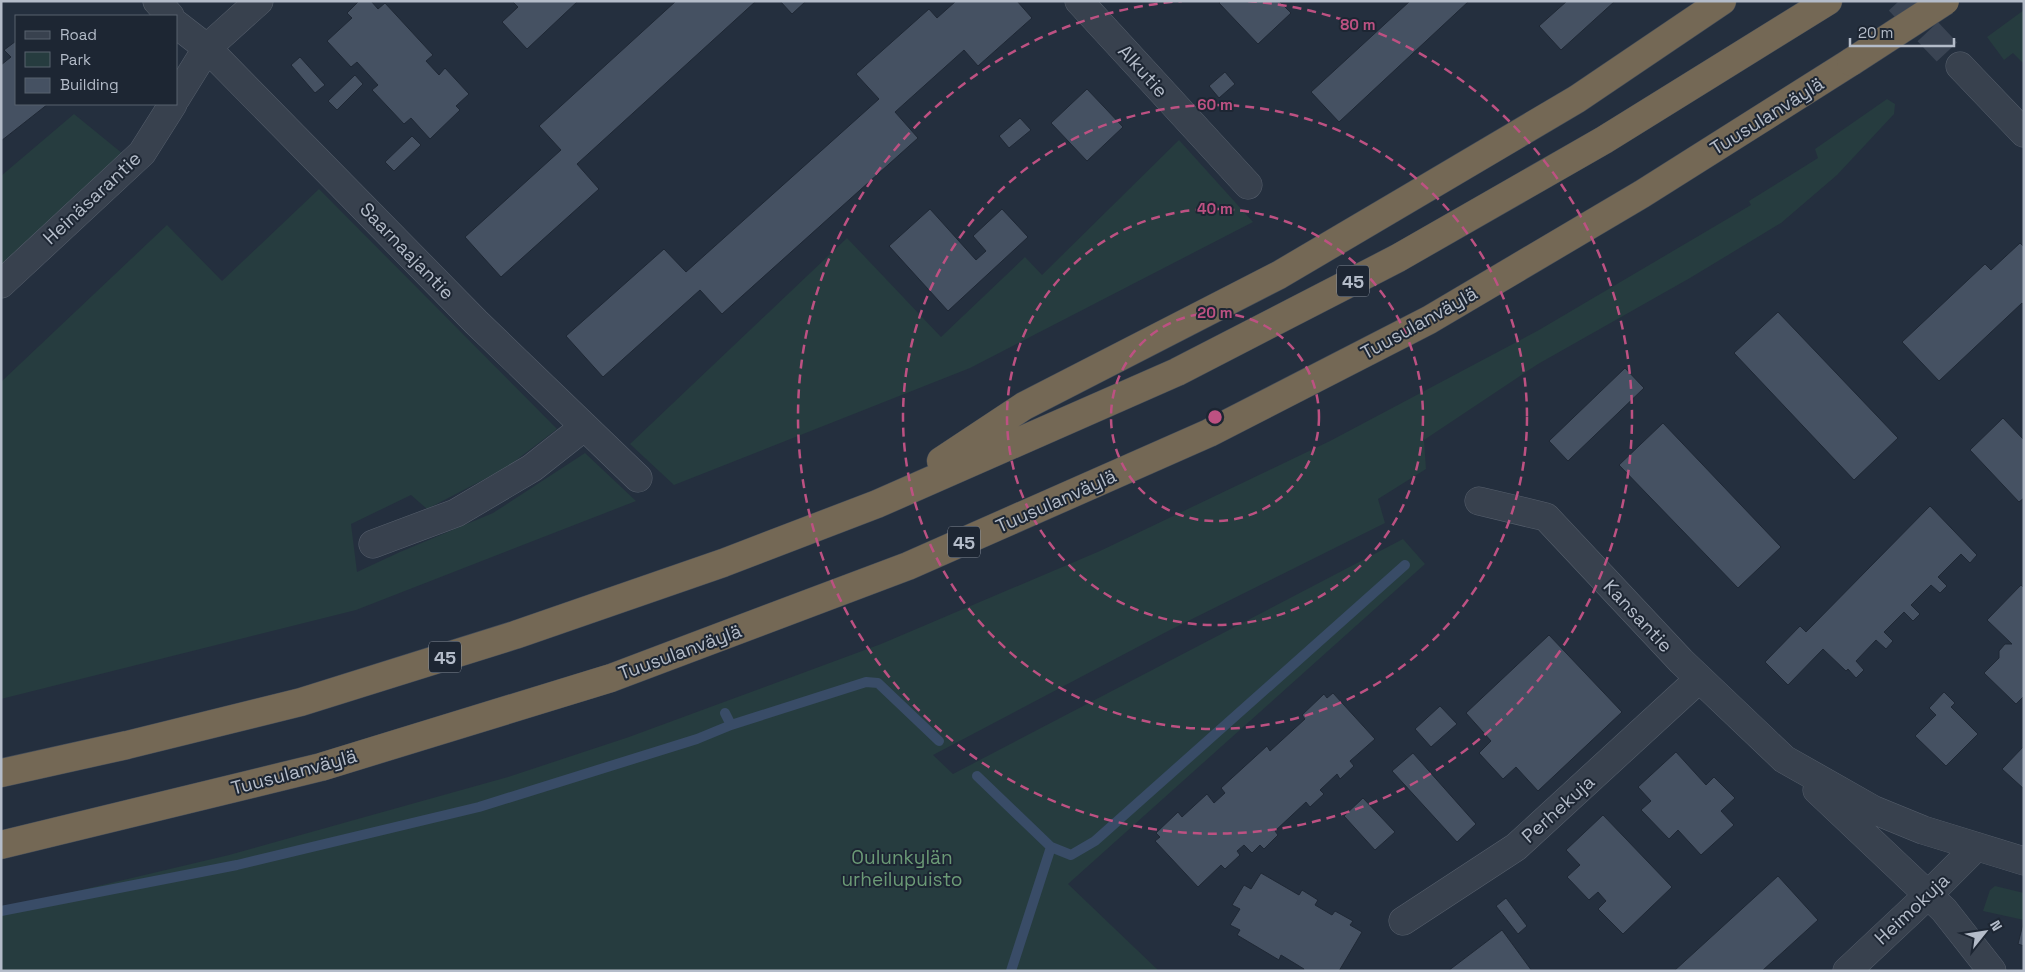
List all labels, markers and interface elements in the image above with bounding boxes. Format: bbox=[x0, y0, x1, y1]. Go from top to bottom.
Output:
legend bbox=[15, 15, 178, 105]
text: 80 m bbox=[1340, 15, 1376, 34]
scale bar bbox=[1850, 15, 1954, 47]
text: 20 m bbox=[1858, 23, 1893, 42]
text: Road bbox=[60, 25, 97, 44]
street label: Alkutie bbox=[1113, 39, 1173, 103]
text: Park bbox=[60, 50, 91, 69]
street label: Tuusulanväylä bbox=[1706, 71, 1829, 161]
text: Building bbox=[60, 75, 119, 94]
text: 60 m bbox=[1197, 95, 1233, 114]
street label: Heinäsarantie bbox=[38, 146, 146, 250]
street label: Saarnaajantie bbox=[354, 197, 460, 305]
text: 40 m bbox=[1197, 199, 1233, 218]
road number: 45 bbox=[1337, 266, 1369, 296]
street label: Tuusulanväylä bbox=[1356, 281, 1482, 365]
text: 20 m bbox=[1197, 303, 1233, 322]
centre of rings bbox=[1206, 408, 1224, 426]
street label: Tuusulanväylä bbox=[992, 463, 1120, 539]
road number: 45 bbox=[948, 526, 980, 558]
street label: Kansantie bbox=[1598, 574, 1678, 658]
street label: Tuusulanväylä bbox=[615, 618, 745, 686]
road number: 45 bbox=[429, 642, 461, 672]
street label: Tuusulanväylä bbox=[228, 743, 360, 801]
street label: Perhekuja bbox=[1516, 770, 1600, 848]
park label: Oulunkylän urheilupuisto bbox=[841, 845, 963, 892]
street label: Heimokuja bbox=[1869, 868, 1955, 950]
north arrow bbox=[1960, 907, 2010, 957]
text: N bbox=[1986, 917, 2006, 934]

